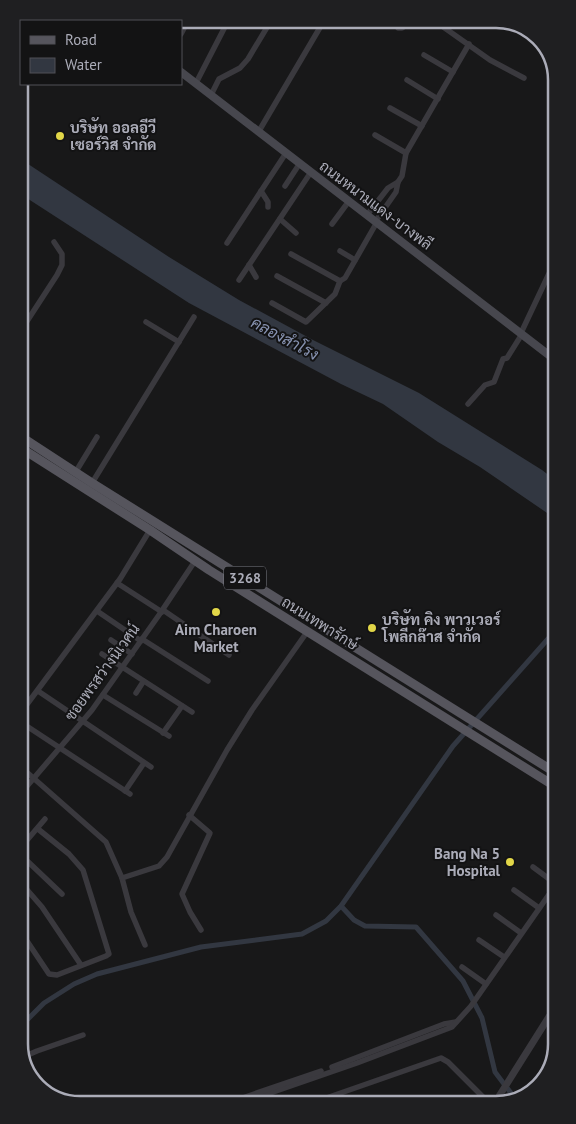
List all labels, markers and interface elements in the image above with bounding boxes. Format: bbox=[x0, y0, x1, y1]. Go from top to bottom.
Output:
legend bbox=[20, 20, 182, 85]
text: Road bbox=[65, 30, 97, 49]
text: Water bbox=[65, 55, 102, 74]
place label: บริษัท ออลอีวี เซอร์วิส จำกัด bbox=[70, 117, 157, 154]
marker: บริษัท ออลอีวี เซอร์วิส จำกัด bbox=[54, 130, 66, 142]
street label: ถนนหนามแดง-บางพลี bbox=[316, 156, 436, 254]
water label: คลองสำโรง bbox=[248, 311, 323, 364]
road number: 3268 bbox=[224, 566, 266, 590]
street label: ถนนเทพารักษ์ bbox=[278, 592, 362, 654]
marker: Aim Charoen Market bbox=[210, 606, 222, 618]
place label: บริษัท คิง พาวเวอร์ โพลีกล๊าส จำกัด bbox=[381, 609, 502, 646]
street label: ซอยพรสว่างนิเวศน์ bbox=[60, 620, 144, 724]
place label: Aim Charoen Market bbox=[175, 620, 257, 656]
marker: บริษัท คิง พาวเวอร์ โพลีกล๊าส จำกัด bbox=[366, 622, 378, 634]
place label: Bang Na 5 Hospital bbox=[434, 844, 501, 880]
marker: Bang Na 5 Hospital bbox=[504, 856, 516, 868]

